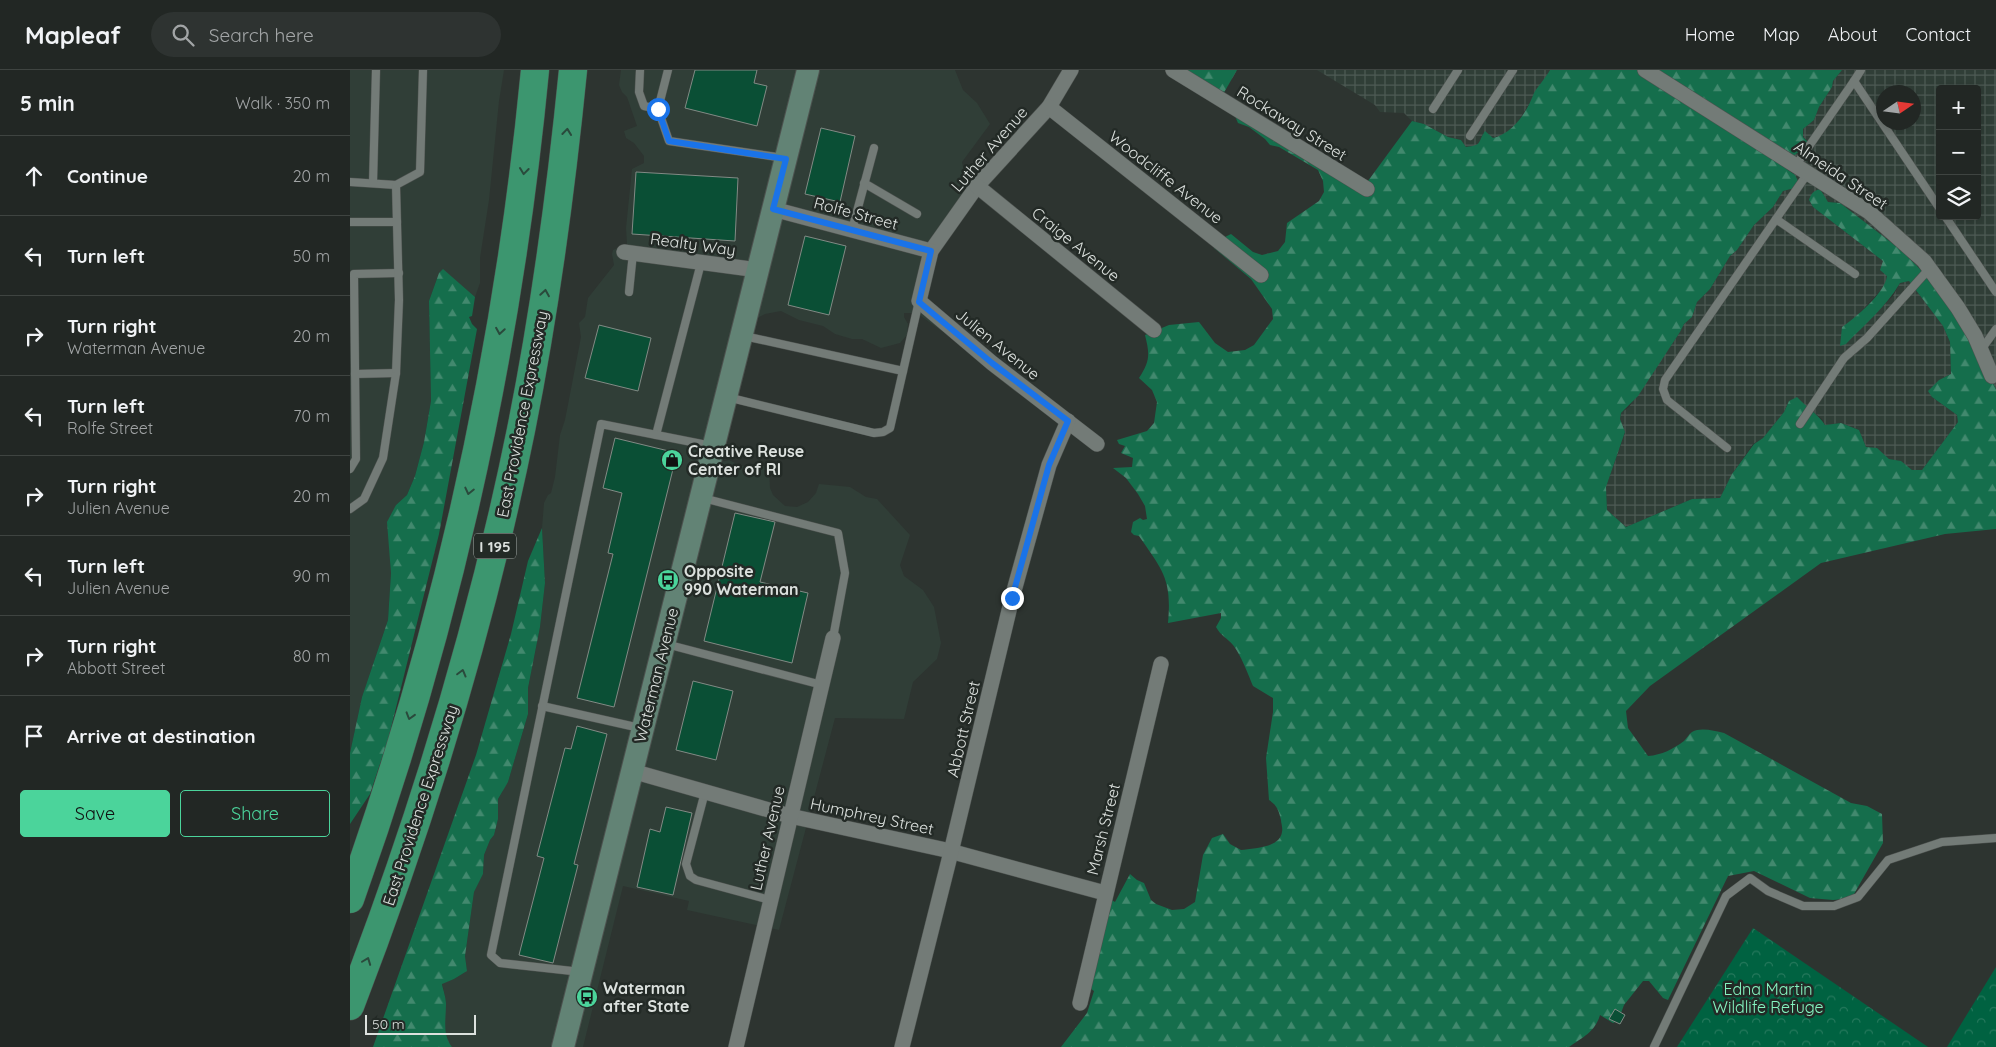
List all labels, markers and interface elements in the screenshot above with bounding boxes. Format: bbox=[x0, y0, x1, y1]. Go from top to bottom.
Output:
search box bbox=[151, 12, 501, 57]
text: Mapleaf bbox=[25, 20, 121, 50]
icon: search bbox=[169, 21, 197, 49]
text: Search here bbox=[209, 23, 314, 47]
text: Home bbox=[1685, 23, 1735, 46]
text: Map bbox=[1763, 23, 1800, 46]
text: About bbox=[1828, 23, 1878, 46]
text: Contact bbox=[1906, 23, 1971, 46]
street label: Rockaway Street bbox=[1233, 81, 1351, 165]
north arrow bbox=[1876, 85, 1921, 130]
map controls bbox=[1936, 85, 1981, 220]
button: + bbox=[1936, 85, 1981, 130]
text: 5 min bbox=[20, 90, 75, 116]
text: Walk · 350 m bbox=[235, 93, 330, 113]
route start bbox=[647, 98, 670, 121]
street label: Luther Avenue bbox=[947, 102, 1031, 196]
street label: Woodcliffe Avenue bbox=[1105, 126, 1227, 228]
one-way arrow bbox=[561, 127, 572, 135]
button: − bbox=[1936, 130, 1981, 175]
street label: Almeida Street bbox=[1790, 136, 1892, 214]
icon: ahead bbox=[20, 162, 48, 190]
text: Continue bbox=[67, 164, 148, 188]
text: 20 m bbox=[293, 166, 330, 186]
one-way arrow bbox=[519, 167, 530, 175]
button: layers bbox=[1936, 175, 1981, 220]
street label: Rolfe Street bbox=[812, 192, 900, 234]
street label: Craige Avenue bbox=[1028, 202, 1124, 286]
street label: Realty Way bbox=[649, 228, 737, 260]
icon: left bbox=[20, 242, 48, 270]
text: Turn left bbox=[67, 244, 145, 268]
text: 50 m bbox=[293, 246, 330, 266]
one-way arrow bbox=[539, 288, 550, 296]
street label: Julien Avenue bbox=[952, 304, 1044, 384]
street label: East Providence Expressway bbox=[492, 309, 552, 519]
text: Turn right bbox=[67, 314, 156, 338]
icon: right bbox=[20, 322, 48, 350]
text: 20 m bbox=[293, 326, 330, 346]
one-way arrow bbox=[495, 328, 506, 336]
text: Waterman Avenue bbox=[67, 338, 205, 358]
text: Turn left bbox=[67, 394, 145, 418]
icon: left bbox=[20, 402, 48, 430]
text: 70 m bbox=[293, 406, 330, 426]
text: Rolfe Street bbox=[67, 418, 153, 438]
place label: Creative Reuse Center of RI bbox=[688, 441, 804, 479]
shop icon: Creative Reuse Center of RI bbox=[660, 448, 684, 472]
text: Turn right bbox=[67, 474, 156, 498]
icon: right bbox=[20, 482, 48, 510]
text: 20 m bbox=[293, 486, 330, 506]
one-way arrow bbox=[464, 486, 475, 495]
text: Julien Avenue bbox=[67, 498, 170, 518]
road number: I 195 bbox=[474, 534, 516, 558]
text: Turn left bbox=[67, 554, 145, 578]
place label: Opposite 990 Waterman bbox=[684, 561, 799, 599]
icon: left bbox=[20, 562, 48, 590]
text: 90 m bbox=[293, 566, 330, 586]
bus stop icon: Opposite 990 Waterman bbox=[656, 568, 680, 592]
text: Julien Avenue bbox=[67, 578, 170, 598]
route end bbox=[1001, 587, 1024, 610]
street label: Waterman Avenue bbox=[630, 606, 682, 744]
text: Turn right bbox=[67, 634, 156, 658]
icon: right bbox=[20, 642, 48, 670]
text: 80 m bbox=[293, 646, 330, 666]
text: Abbott Street bbox=[67, 658, 165, 678]
one-way arrow bbox=[456, 670, 466, 678]
street label: Abbott Street bbox=[942, 679, 984, 779]
street label: East Providence Expressway bbox=[378, 702, 462, 908]
one-way arrow bbox=[406, 711, 416, 719]
icon: arrive bbox=[20, 722, 48, 750]
text: Arrive at destination bbox=[67, 724, 256, 748]
street label: Marsh Street bbox=[1082, 781, 1124, 877]
street label: Luther Avenue bbox=[745, 784, 789, 892]
button: Save bbox=[20, 790, 170, 837]
button: Share bbox=[180, 790, 330, 837]
street label: Humphrey Street bbox=[808, 793, 936, 839]
one-way arrow bbox=[362, 957, 372, 965]
place label: Waterman after State bbox=[603, 978, 689, 1016]
park label: Edna Martin Wildlife Refuge bbox=[1713, 979, 1823, 1017]
bus stop icon: Waterman after State bbox=[575, 985, 599, 1009]
scale bar bbox=[365, 1012, 476, 1035]
text: 50 m bbox=[372, 1015, 405, 1033]

